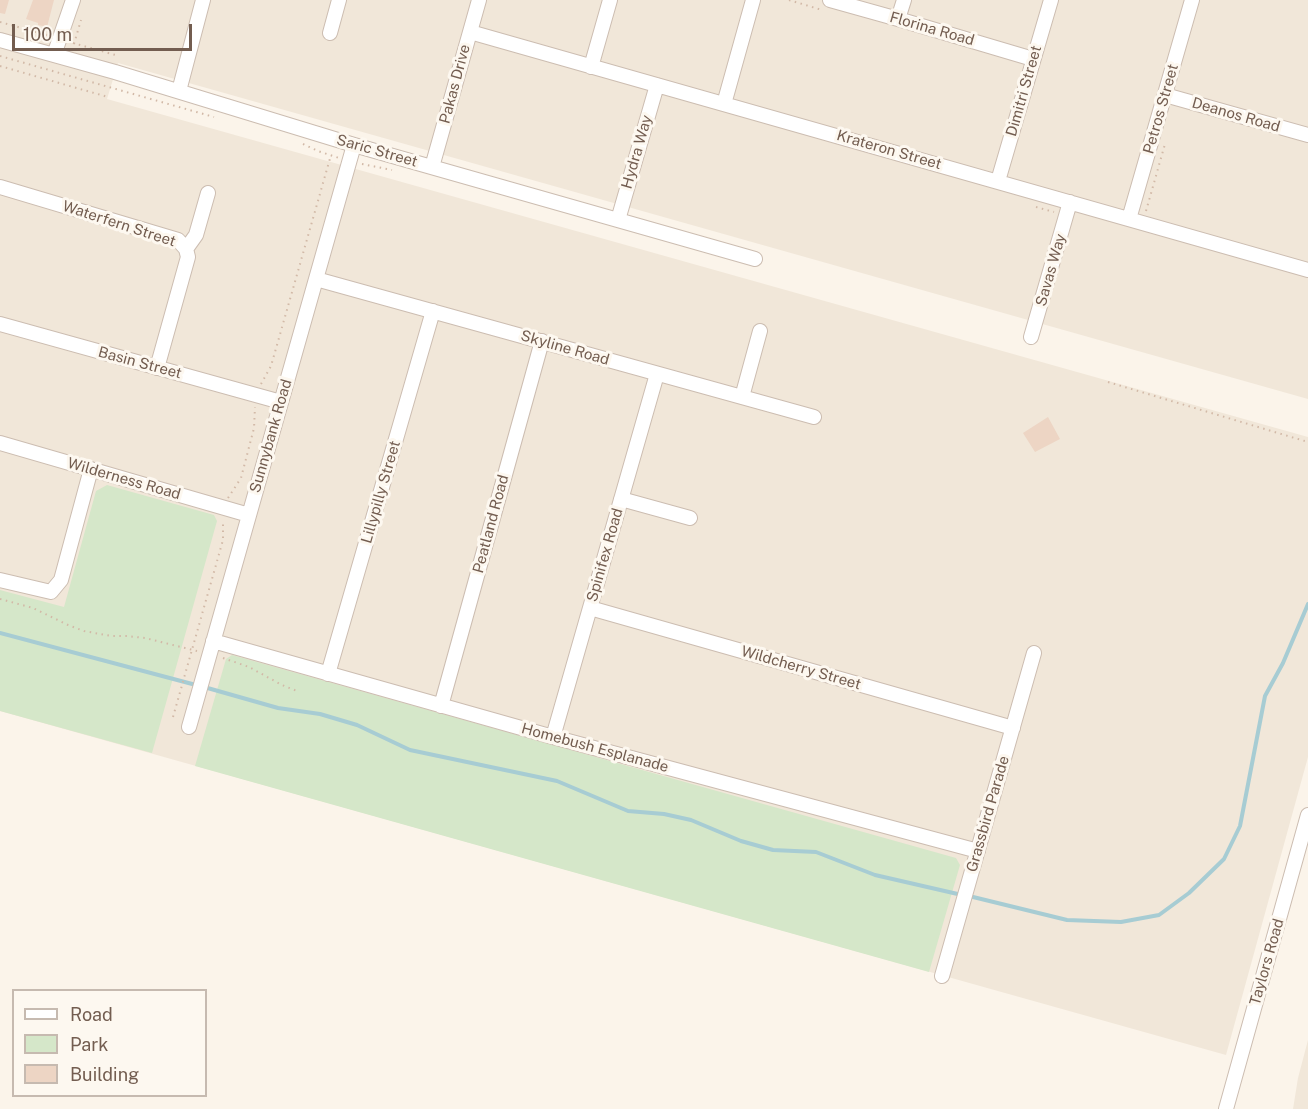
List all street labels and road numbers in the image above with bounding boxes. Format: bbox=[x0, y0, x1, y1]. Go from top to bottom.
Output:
street label: Florina Road bbox=[888, 8, 976, 50]
street label: Pakas Drive bbox=[436, 42, 474, 126]
street label: Dimitri Street bbox=[1002, 43, 1046, 139]
street label: Petros Street bbox=[1140, 62, 1182, 156]
street label: Deanos Road bbox=[1190, 94, 1282, 136]
street label: Hydra Way bbox=[618, 113, 656, 191]
street label: Krateron Street bbox=[834, 126, 944, 174]
street label: Saric Street bbox=[334, 131, 420, 171]
street label: Waterfern Street bbox=[60, 197, 178, 251]
street label: Savas Way bbox=[1032, 232, 1070, 308]
street label: Skyline Road bbox=[519, 327, 611, 369]
street label: Basin Street bbox=[96, 343, 184, 383]
street label: Sunnybank Road bbox=[246, 377, 296, 495]
street label: Lillypilly Street bbox=[358, 439, 404, 545]
street label: Wilderness Road bbox=[65, 454, 183, 504]
street label: Peatland Road bbox=[469, 473, 513, 575]
street label: Spinifex Road bbox=[583, 506, 627, 604]
street label: Wildcherry Street bbox=[739, 642, 863, 694]
street label: Homebush Esplanade bbox=[519, 720, 671, 776]
street label: Grassbird Parade bbox=[963, 754, 1013, 874]
street label: Taylors Road bbox=[1246, 917, 1288, 1007]

